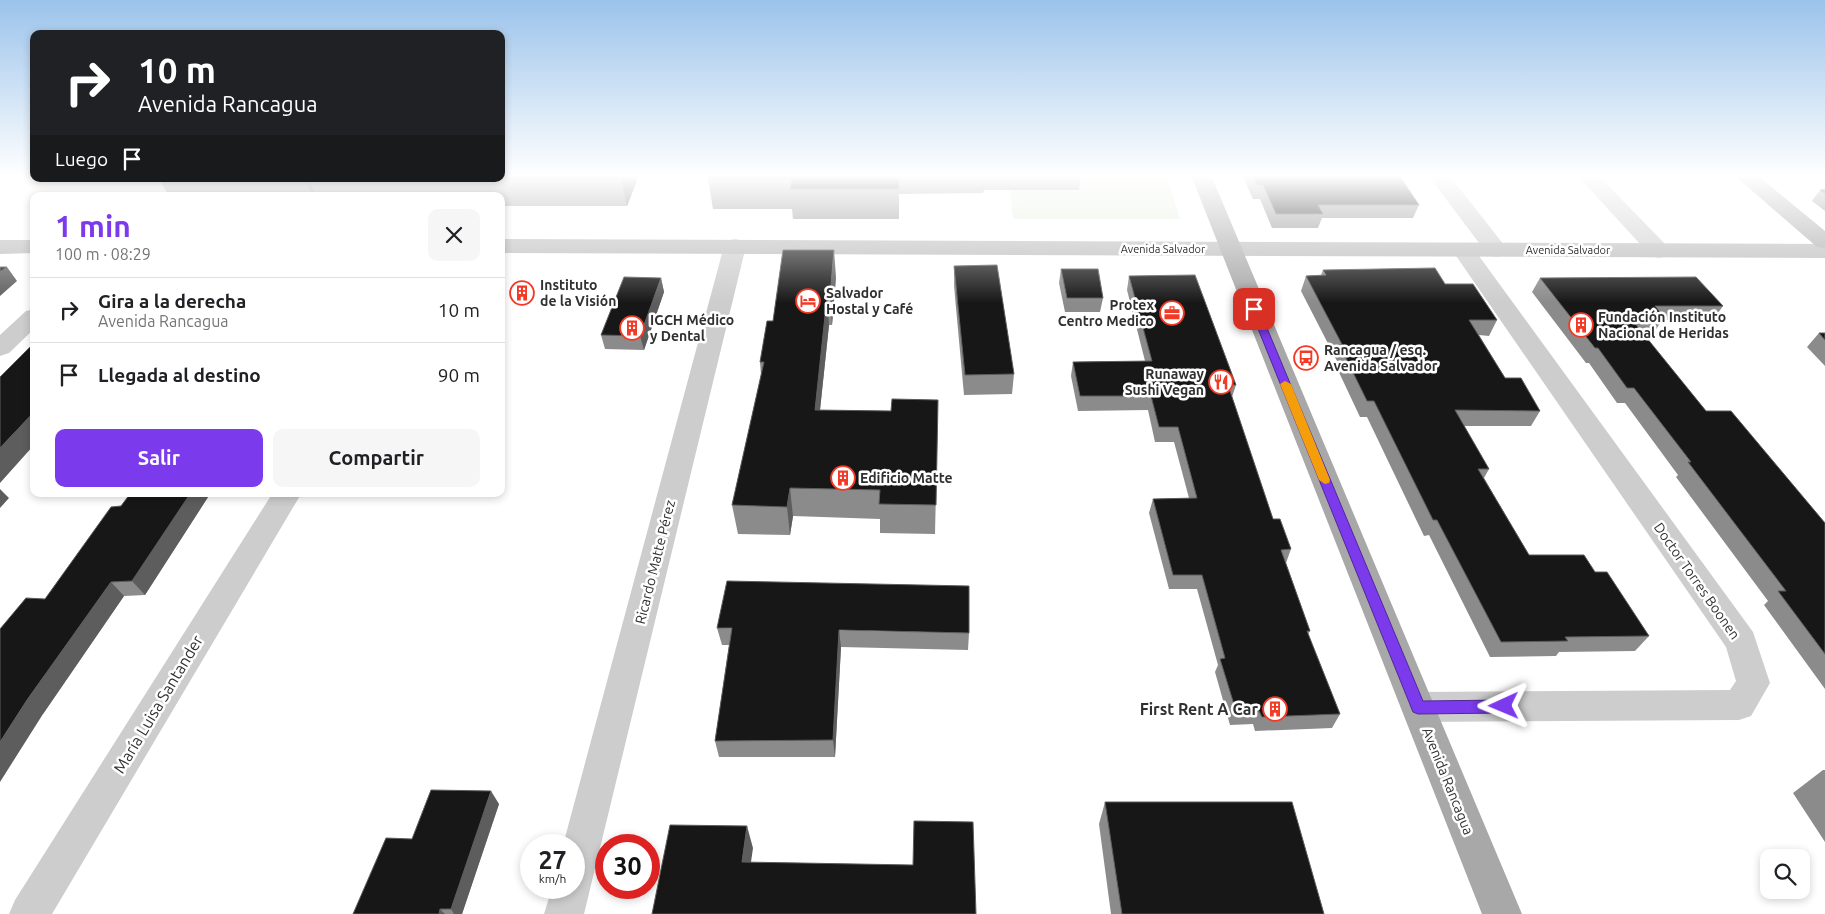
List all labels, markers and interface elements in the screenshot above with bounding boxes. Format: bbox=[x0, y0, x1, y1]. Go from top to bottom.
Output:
icon: right bbox=[55, 50, 120, 115]
text: 10 m bbox=[138, 50, 216, 90]
text: Avenida Rancagua bbox=[138, 91, 318, 116]
icon: arrive bbox=[118, 145, 146, 173]
text: Luego bbox=[55, 148, 108, 170]
text: 1 min bbox=[55, 209, 131, 243]
button: close bbox=[428, 209, 480, 261]
street label: Avenida Salvador bbox=[1121, 243, 1206, 255]
street label: Avenida Salvador bbox=[1526, 244, 1611, 256]
text: 100 m · 08:29 bbox=[55, 245, 151, 263]
place label: Instituto de la Visión bbox=[540, 277, 616, 309]
building icon: Instituto de la Visión bbox=[509, 280, 535, 306]
place label: Salvador Hostal y Café bbox=[826, 285, 913, 317]
hotel icon: Salvador Hostal y Café bbox=[795, 288, 821, 314]
pin bbox=[1233, 288, 1275, 330]
text: Gira a la derecha bbox=[98, 290, 246, 312]
icon: arrive bbox=[1240, 295, 1268, 323]
icon: right bbox=[55, 296, 83, 324]
place label: Protex Centro Medico bbox=[1058, 297, 1154, 329]
text: 10 m bbox=[438, 299, 480, 321]
office icon: Protex Centro Medico bbox=[1159, 300, 1185, 326]
place label: Fundación Instituto Nacional de Heridas bbox=[1598, 309, 1729, 341]
text: Avenida Rancagua bbox=[98, 312, 229, 330]
place label: IGCH Médico y Dental bbox=[650, 312, 734, 344]
building icon: Fundación Instituto Nacional de Heridas bbox=[1568, 312, 1594, 338]
building icon: IGCH Médico y Dental bbox=[619, 315, 645, 341]
place label: Rancagua / esq. Avenida Salvador bbox=[1324, 342, 1438, 374]
bus stop icon: Rancagua / esq. Avenida Salvador bbox=[1293, 345, 1319, 371]
icon: arrive bbox=[55, 361, 83, 389]
text: Llegada al destino bbox=[98, 364, 261, 386]
text: 90 m bbox=[438, 364, 480, 386]
place label: Runaway Sushi Vegan bbox=[1125, 366, 1205, 398]
restaurant icon: Runaway Sushi Vegan bbox=[1208, 369, 1234, 395]
button: Salir bbox=[55, 429, 263, 487]
button: Compartir bbox=[273, 429, 480, 487]
building icon: Edificio Matte bbox=[830, 465, 856, 491]
place label: Edificio Matte bbox=[860, 470, 953, 486]
street label: Ricardo Matte Pérez bbox=[632, 498, 678, 626]
street label: Doctor Torres Boonen bbox=[1651, 520, 1743, 642]
street label: María Luisa Santander bbox=[110, 632, 206, 776]
position arrow bbox=[1477, 679, 1529, 731]
building icon: First Rent A Car bbox=[1262, 696, 1288, 722]
place label: First Rent A Car bbox=[1140, 700, 1258, 718]
street label: Avenida Rancagua bbox=[1419, 725, 1477, 837]
speed limit sign: 30 bbox=[595, 834, 660, 899]
text: 27 bbox=[538, 846, 567, 874]
map controls bbox=[1760, 849, 1810, 899]
button: search bbox=[1760, 849, 1810, 899]
text: km/h bbox=[539, 872, 566, 885]

